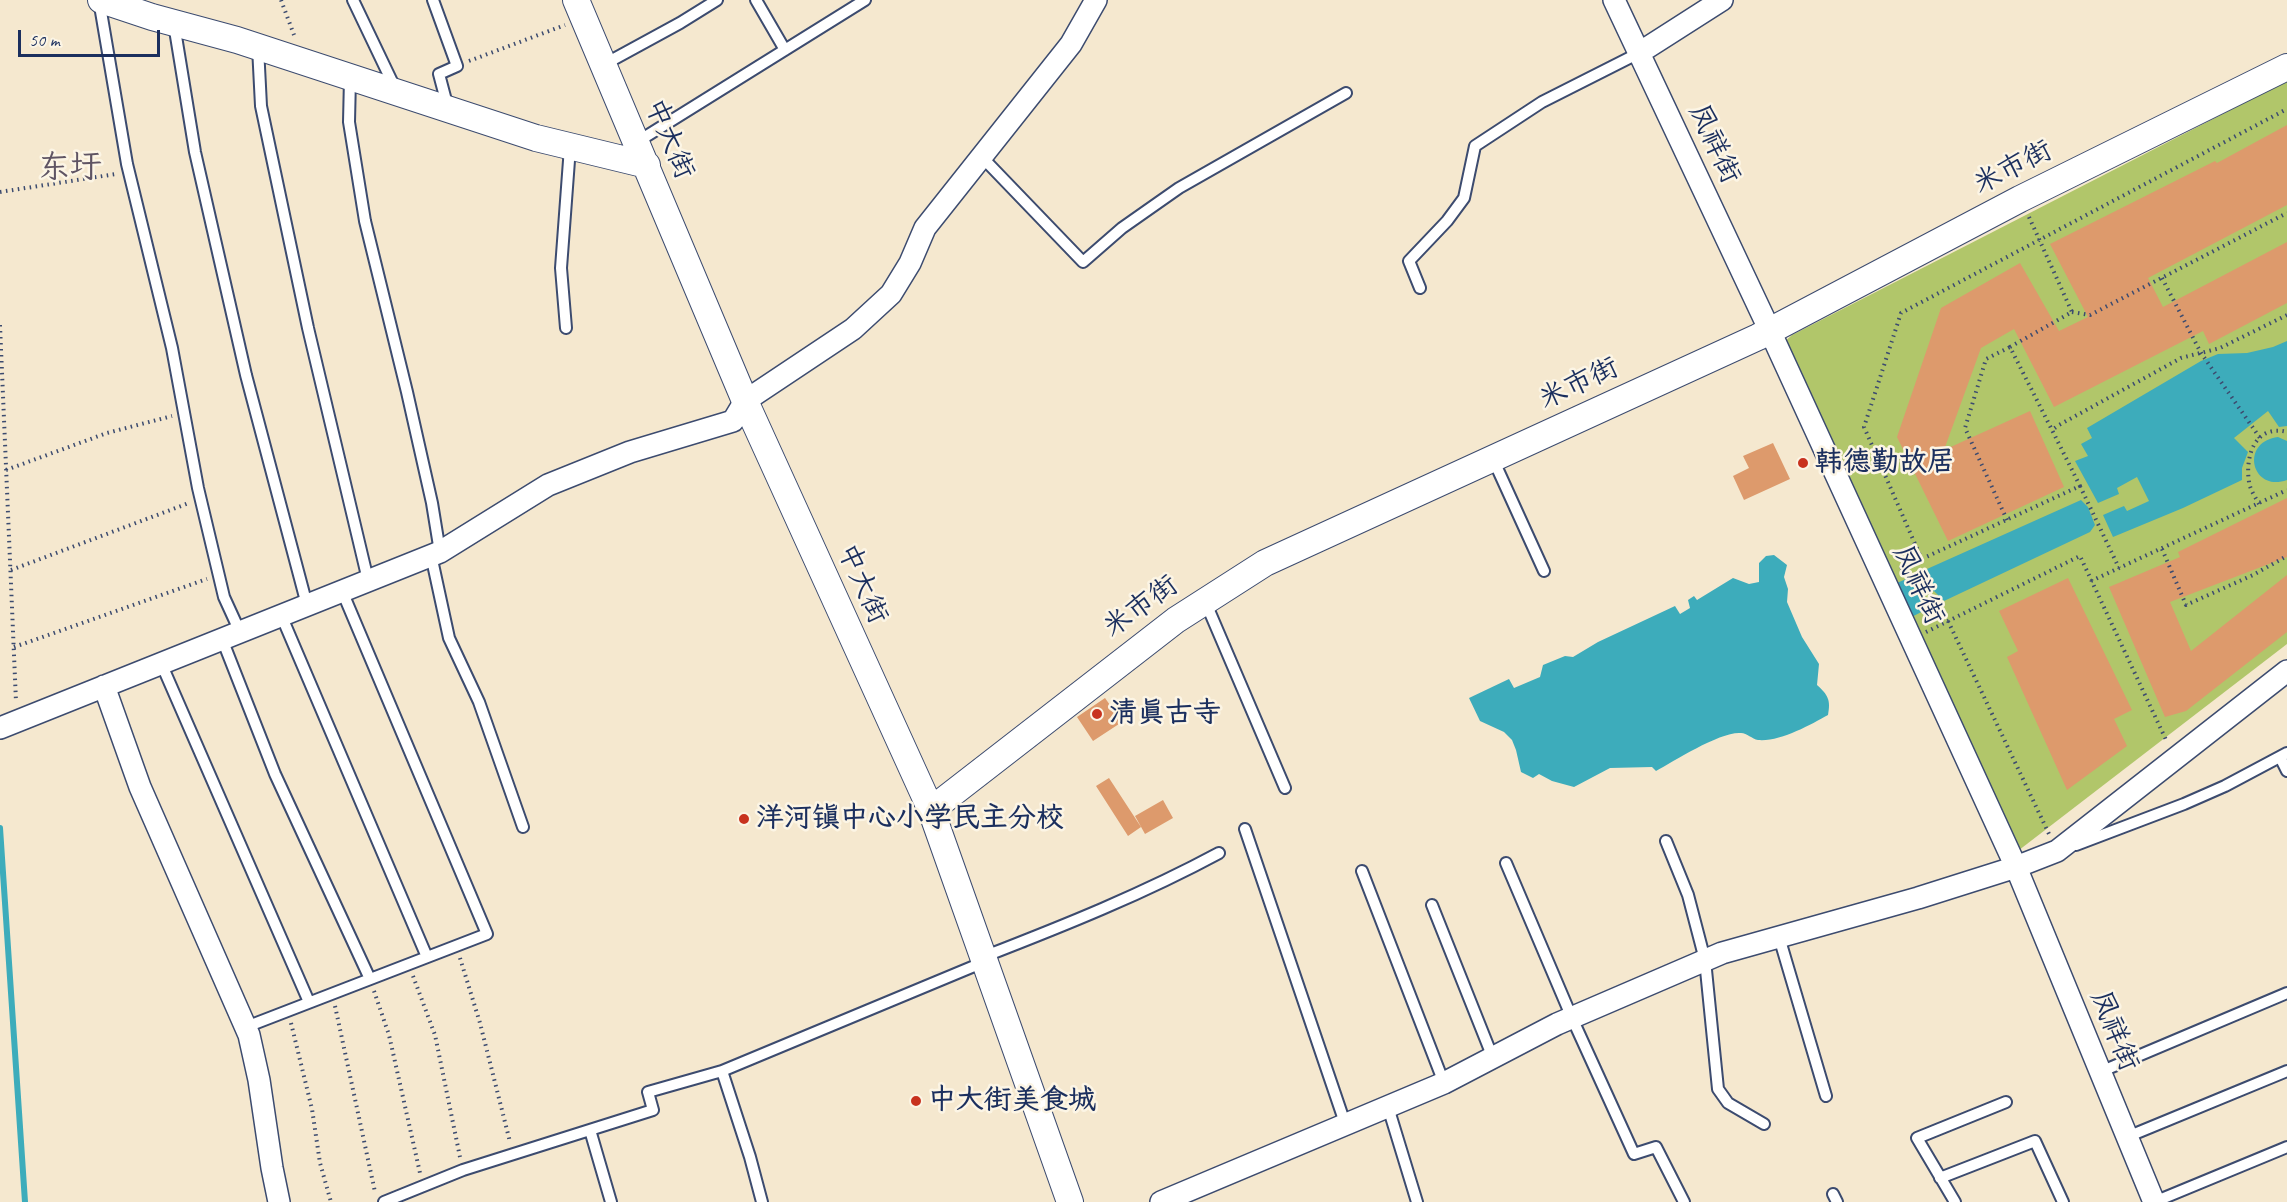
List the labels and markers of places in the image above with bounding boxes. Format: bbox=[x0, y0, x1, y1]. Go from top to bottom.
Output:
place label: 韩德勤故居 bbox=[1815, 446, 1955, 480]
marker: 韩德勤故居 bbox=[1796, 456, 1810, 470]
place label: 清真古寺 bbox=[1109, 697, 1221, 731]
marker: 清真古寺 bbox=[1090, 707, 1104, 721]
place label: 洋河镇中心小学民主分校 bbox=[756, 802, 1064, 836]
marker: 洋河镇中心小学民主分校 bbox=[737, 812, 751, 826]
place label: 中大街美食城 bbox=[928, 1084, 1096, 1118]
marker: 中大街美食城 bbox=[909, 1094, 923, 1108]

